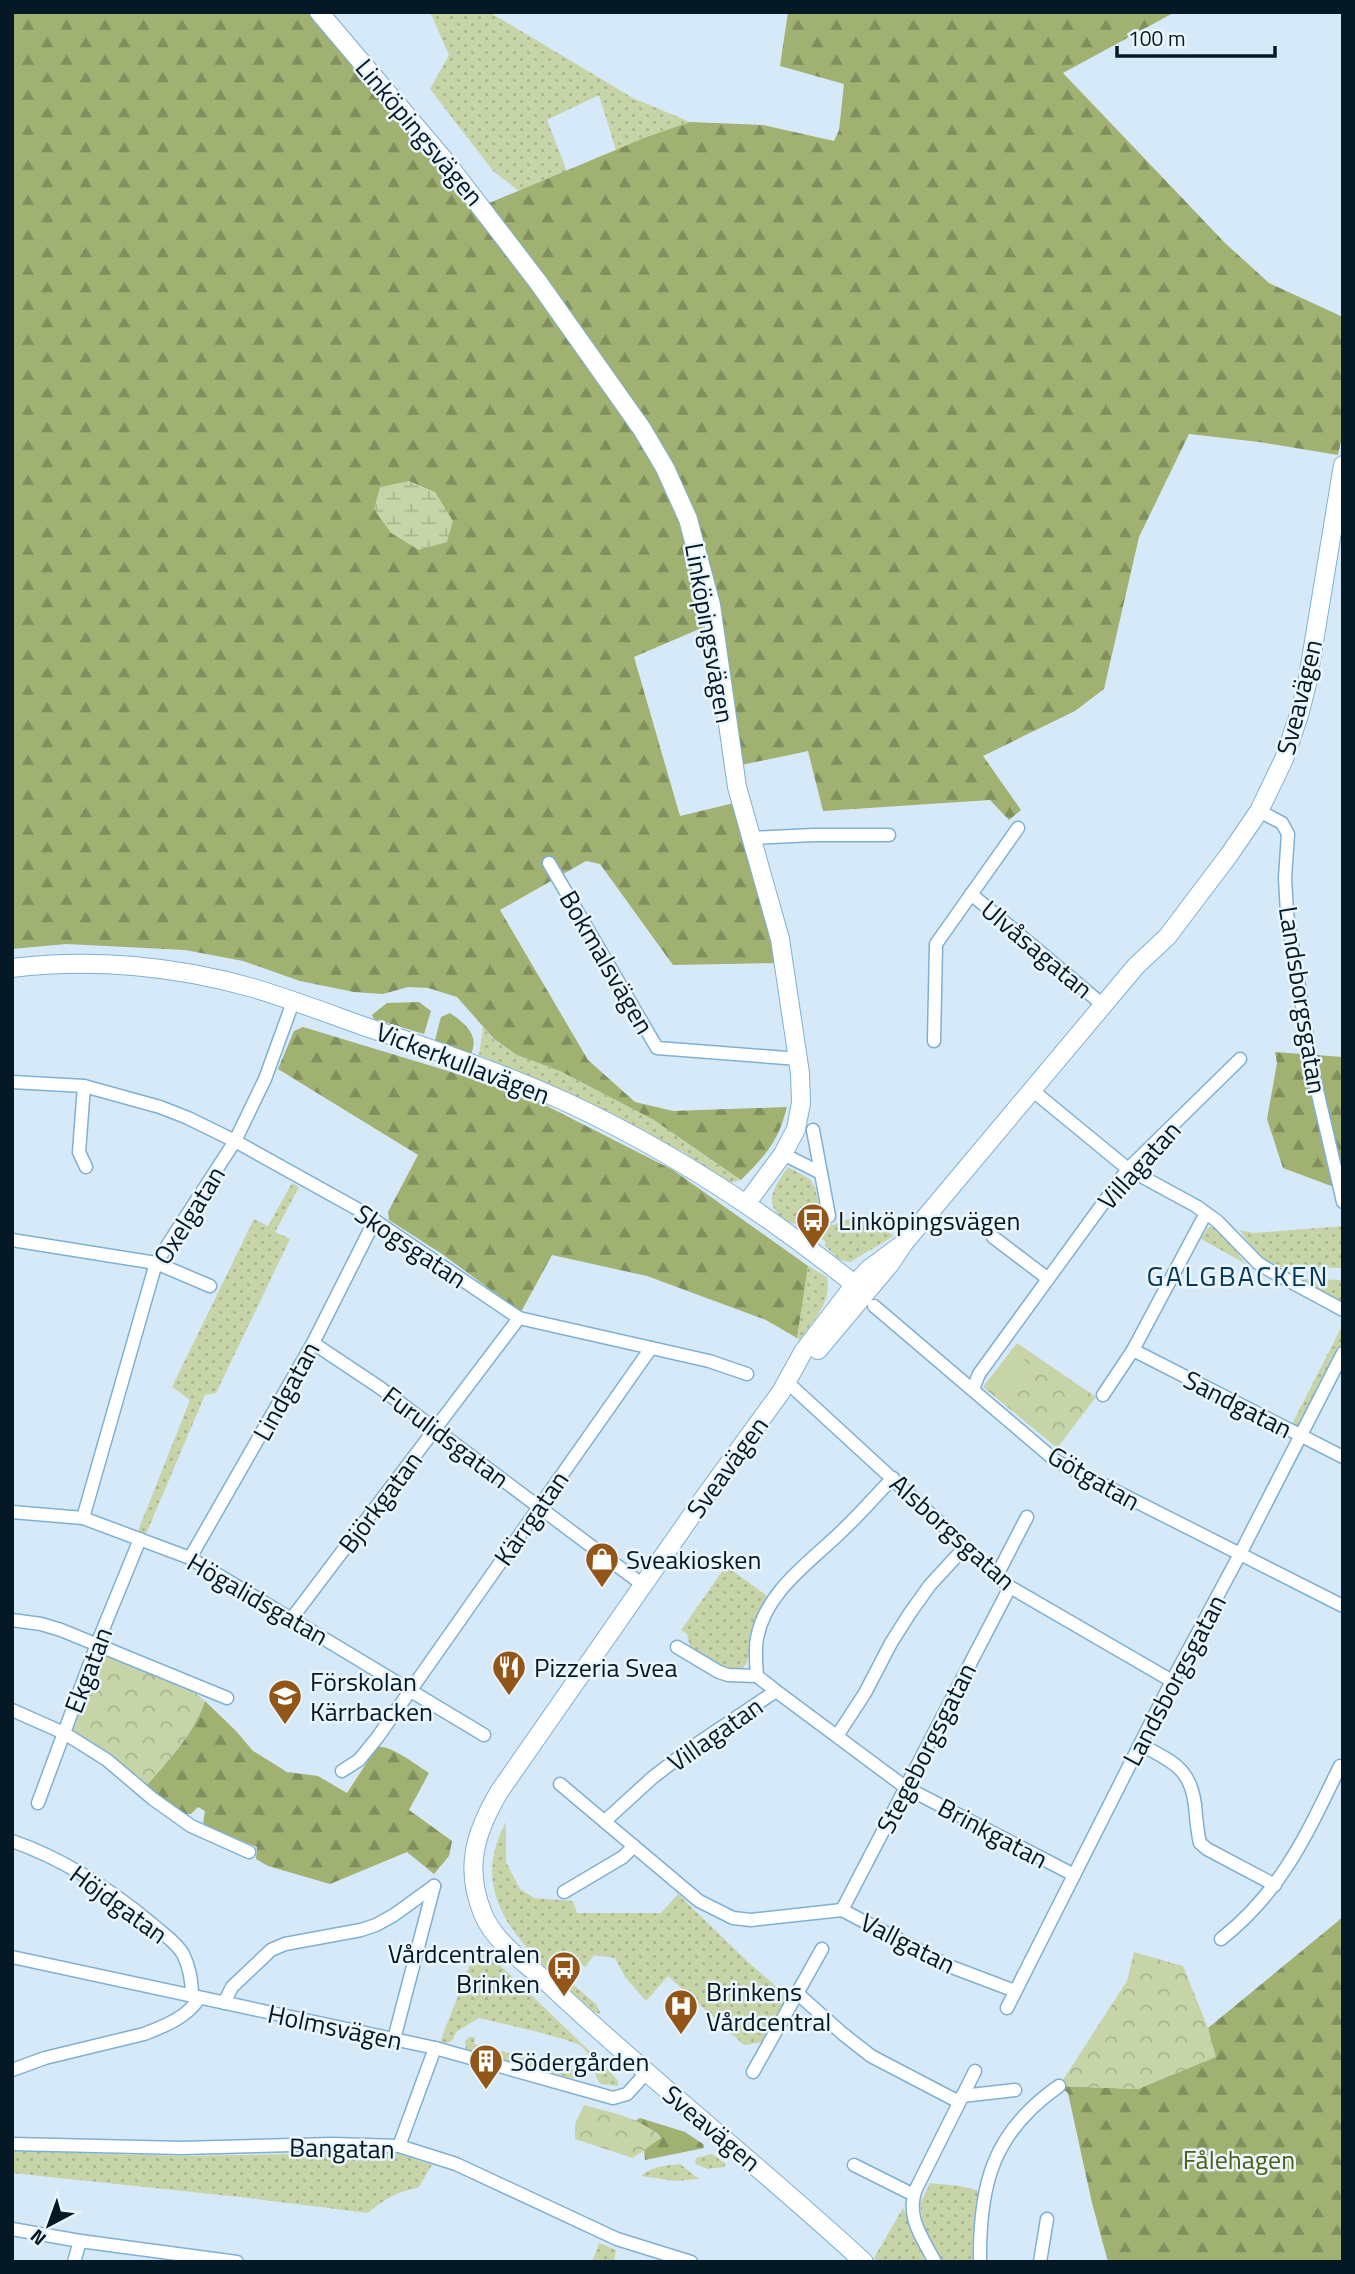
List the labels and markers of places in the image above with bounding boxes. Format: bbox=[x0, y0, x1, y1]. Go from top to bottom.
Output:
bus stop icon: Linköpingsvägen bbox=[794, 1201, 832, 1250]
place label: Linköpingsvägen bbox=[838, 1201, 1020, 1240]
shop icon: Sveakiosken bbox=[583, 1540, 621, 1589]
place label: Sveakiosken bbox=[626, 1540, 761, 1579]
restaurant icon: Pizzeria Svea bbox=[490, 1648, 528, 1697]
place label: Pizzeria Svea bbox=[534, 1648, 678, 1687]
place label: Förskolan Kärrbacken bbox=[310, 1662, 433, 1731]
school or university icon: Förskolan Kärrbacken bbox=[266, 1677, 304, 1726]
place label: Vårdcentralen Brinken bbox=[388, 1934, 540, 2003]
bus stop icon: Vårdcentralen Brinken bbox=[545, 1949, 583, 1998]
place label: Brinkens Vårdcentral bbox=[706, 1972, 831, 2041]
hospital icon: Brinkens Vårdcentral bbox=[662, 1987, 700, 2036]
building icon: Södergården bbox=[467, 2042, 505, 2091]
place label: Södergården bbox=[510, 2042, 649, 2081]

